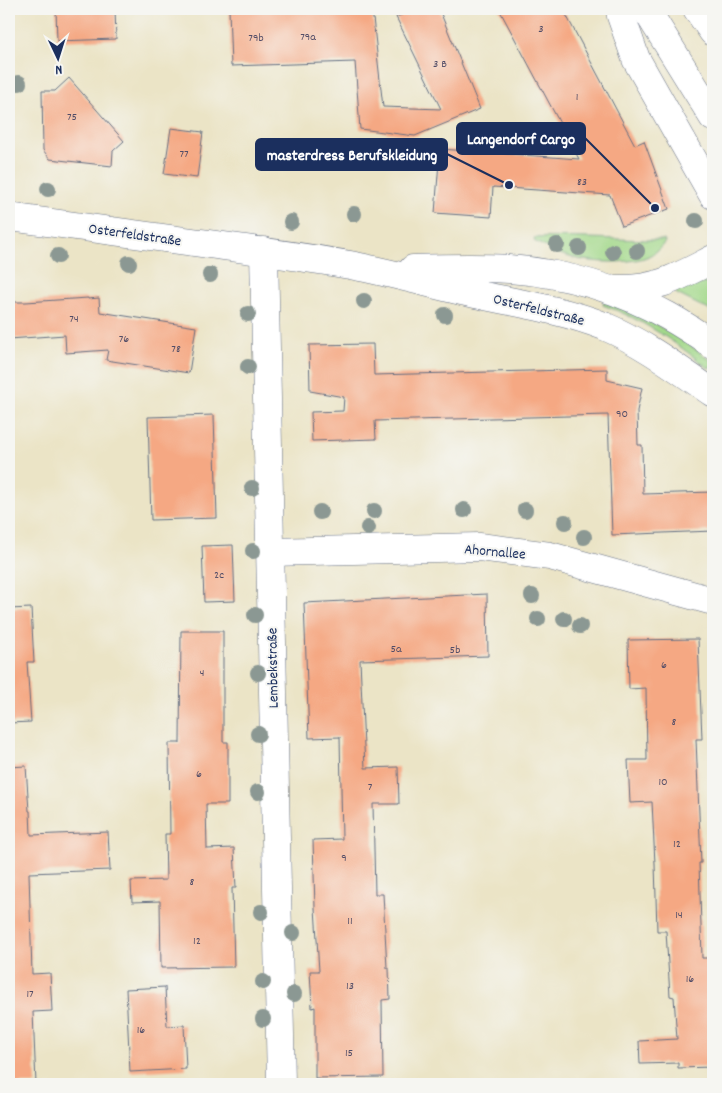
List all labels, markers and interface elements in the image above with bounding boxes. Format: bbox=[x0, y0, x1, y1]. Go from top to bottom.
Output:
house number: 3 bbox=[538, 21, 544, 38]
house number: 79a bbox=[300, 29, 316, 46]
house number: 79b bbox=[248, 30, 264, 47]
north arrow bbox=[32, 32, 82, 82]
house number: 3 B bbox=[433, 56, 447, 73]
text: N bbox=[55, 59, 63, 79]
house number: 1 bbox=[576, 89, 578, 106]
house number: 75 bbox=[67, 109, 77, 126]
callout: Langendorf Cargo bbox=[457, 123, 585, 154]
text: Langendorf Cargo bbox=[467, 129, 575, 152]
callout: masterdress Berufskleidung bbox=[256, 139, 447, 170]
text: masterdress Berufskleidung bbox=[267, 145, 437, 168]
house number: 77 bbox=[179, 146, 189, 163]
house number: 83 bbox=[577, 174, 587, 191]
street label: Osterfeldstraße bbox=[87, 219, 183, 253]
street label: Osterfeldstraße bbox=[491, 289, 587, 333]
house number: 74 bbox=[69, 311, 79, 328]
house number: 76 bbox=[119, 331, 129, 348]
house number: 78 bbox=[171, 341, 181, 358]
house number: 90 bbox=[616, 406, 628, 423]
street label: Ahornallee bbox=[463, 539, 527, 567]
house number: 2c bbox=[214, 567, 224, 584]
street label: Lembekstraße bbox=[262, 627, 286, 708]
house number: 5a bbox=[390, 641, 402, 658]
house number: 5b bbox=[450, 642, 460, 659]
house number: 6 bbox=[661, 657, 667, 674]
house number: 4 bbox=[200, 665, 205, 682]
house number: 8 bbox=[672, 714, 677, 731]
house number: 6 bbox=[196, 766, 202, 783]
house number: 10 bbox=[658, 774, 668, 791]
house number: 7 bbox=[368, 779, 373, 796]
house number: 12 bbox=[673, 836, 681, 853]
house number: 9 bbox=[341, 850, 347, 867]
house number: 8 bbox=[190, 874, 195, 891]
house number: 14 bbox=[675, 907, 683, 924]
house number: 11 bbox=[347, 913, 353, 930]
house number: 12 bbox=[193, 933, 201, 950]
house number: 16 bbox=[686, 971, 694, 988]
house number: 13 bbox=[346, 978, 354, 995]
house number: 17 bbox=[26, 986, 34, 1003]
house number: 16 bbox=[137, 1022, 145, 1039]
house number: 15 bbox=[345, 1045, 353, 1062]

